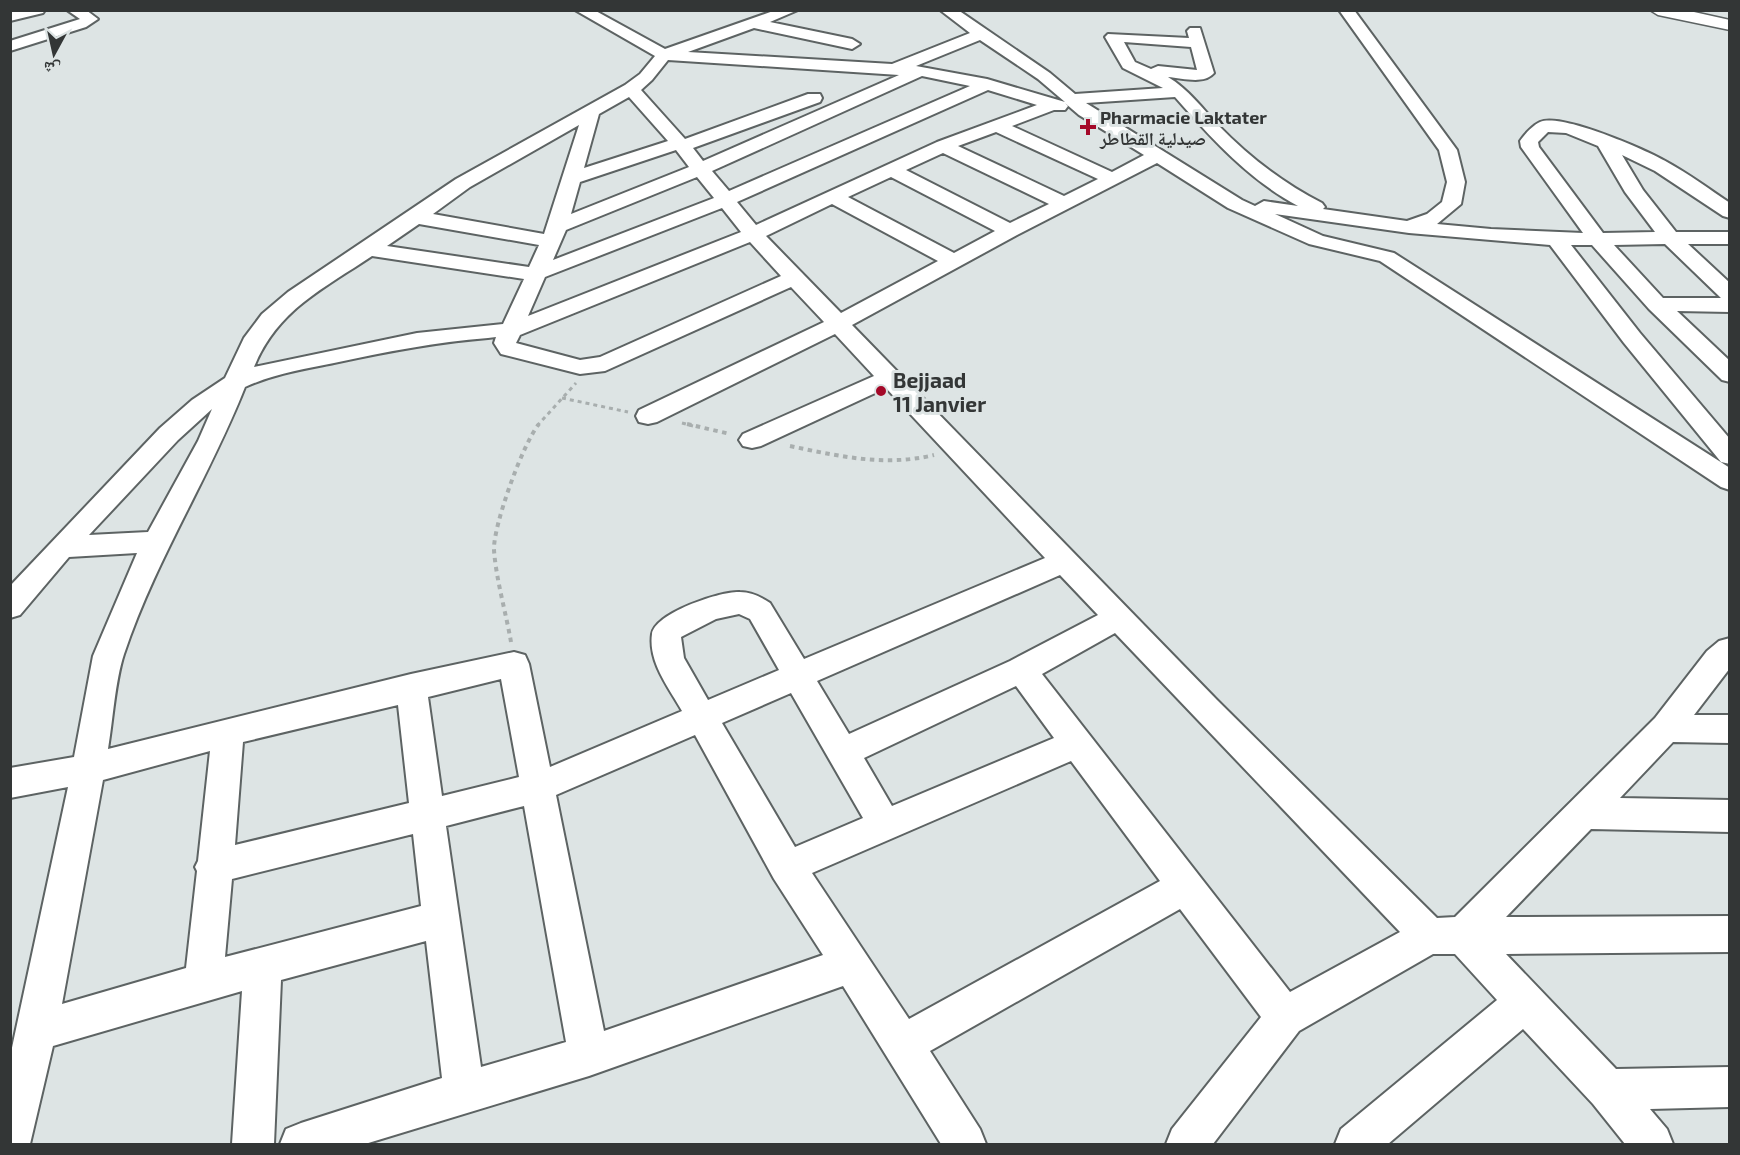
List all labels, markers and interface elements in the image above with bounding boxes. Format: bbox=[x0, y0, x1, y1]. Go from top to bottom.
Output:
north arrow bbox=[24, 24, 84, 84]
text: ش bbox=[42, 58, 62, 80]
place label: Pharmacie Laktater صيدلية القطاطر bbox=[1099, 106, 1267, 149]
marker: Pharmacie Laktater صيدلية القطاطر bbox=[1081, 120, 1095, 134]
place label: Bejjaad 11 Janvier bbox=[893, 367, 986, 416]
marker: Bejjaad 11 Janvier bbox=[874, 384, 888, 398]

